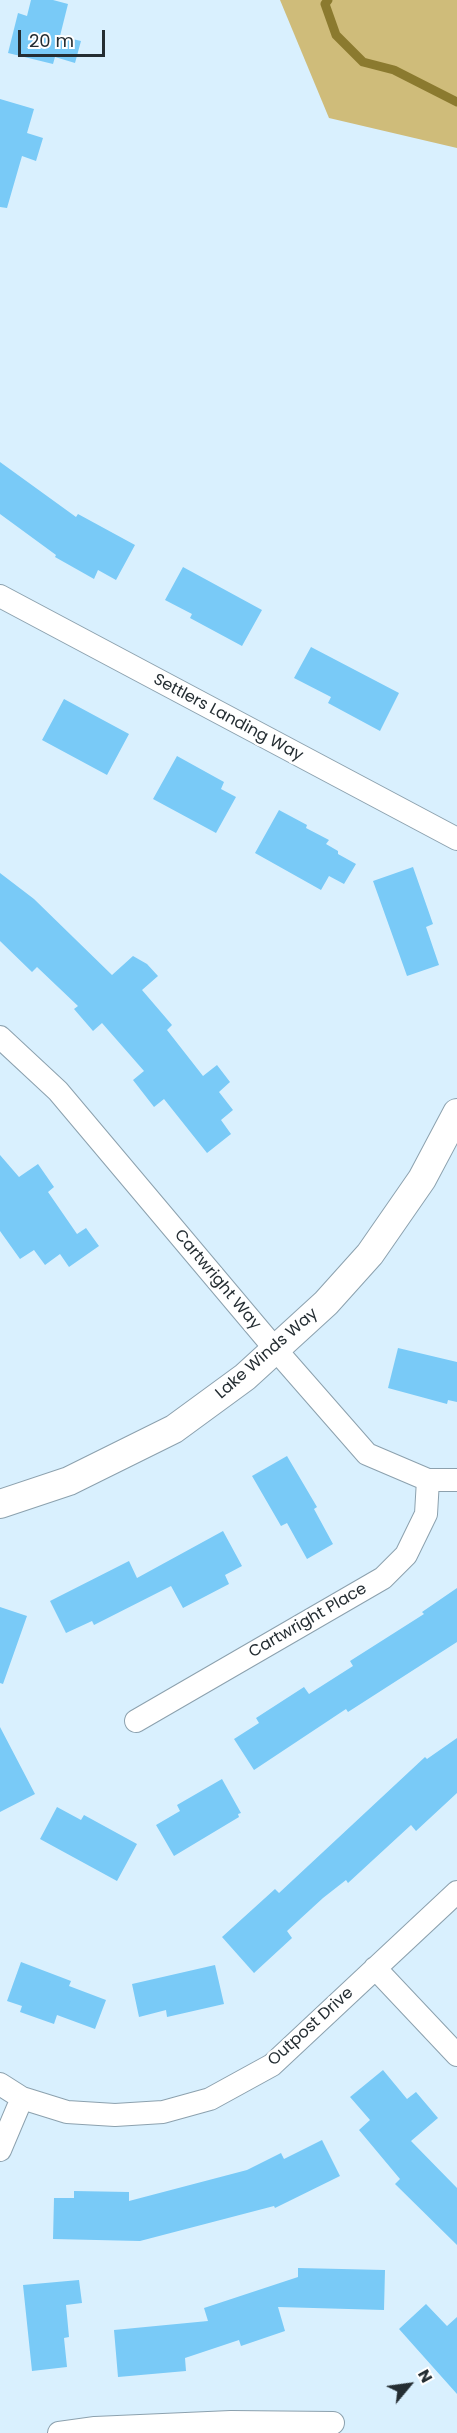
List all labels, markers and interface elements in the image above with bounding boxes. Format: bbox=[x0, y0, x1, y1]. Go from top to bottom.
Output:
scale bar bbox=[21, 18, 108, 56]
text: 20 m bbox=[29, 28, 74, 53]
street label: Settlers Landing Way bbox=[150, 670, 306, 766]
street label: Cartwright Way bbox=[170, 1226, 264, 1334]
street label: Lake Winds Way bbox=[212, 1304, 322, 1404]
street label: Cartwright Place bbox=[246, 1579, 370, 1663]
street label: Outpost Drive bbox=[264, 1984, 358, 2070]
north arrow bbox=[379, 2355, 439, 2415]
text: N bbox=[412, 2365, 438, 2387]

